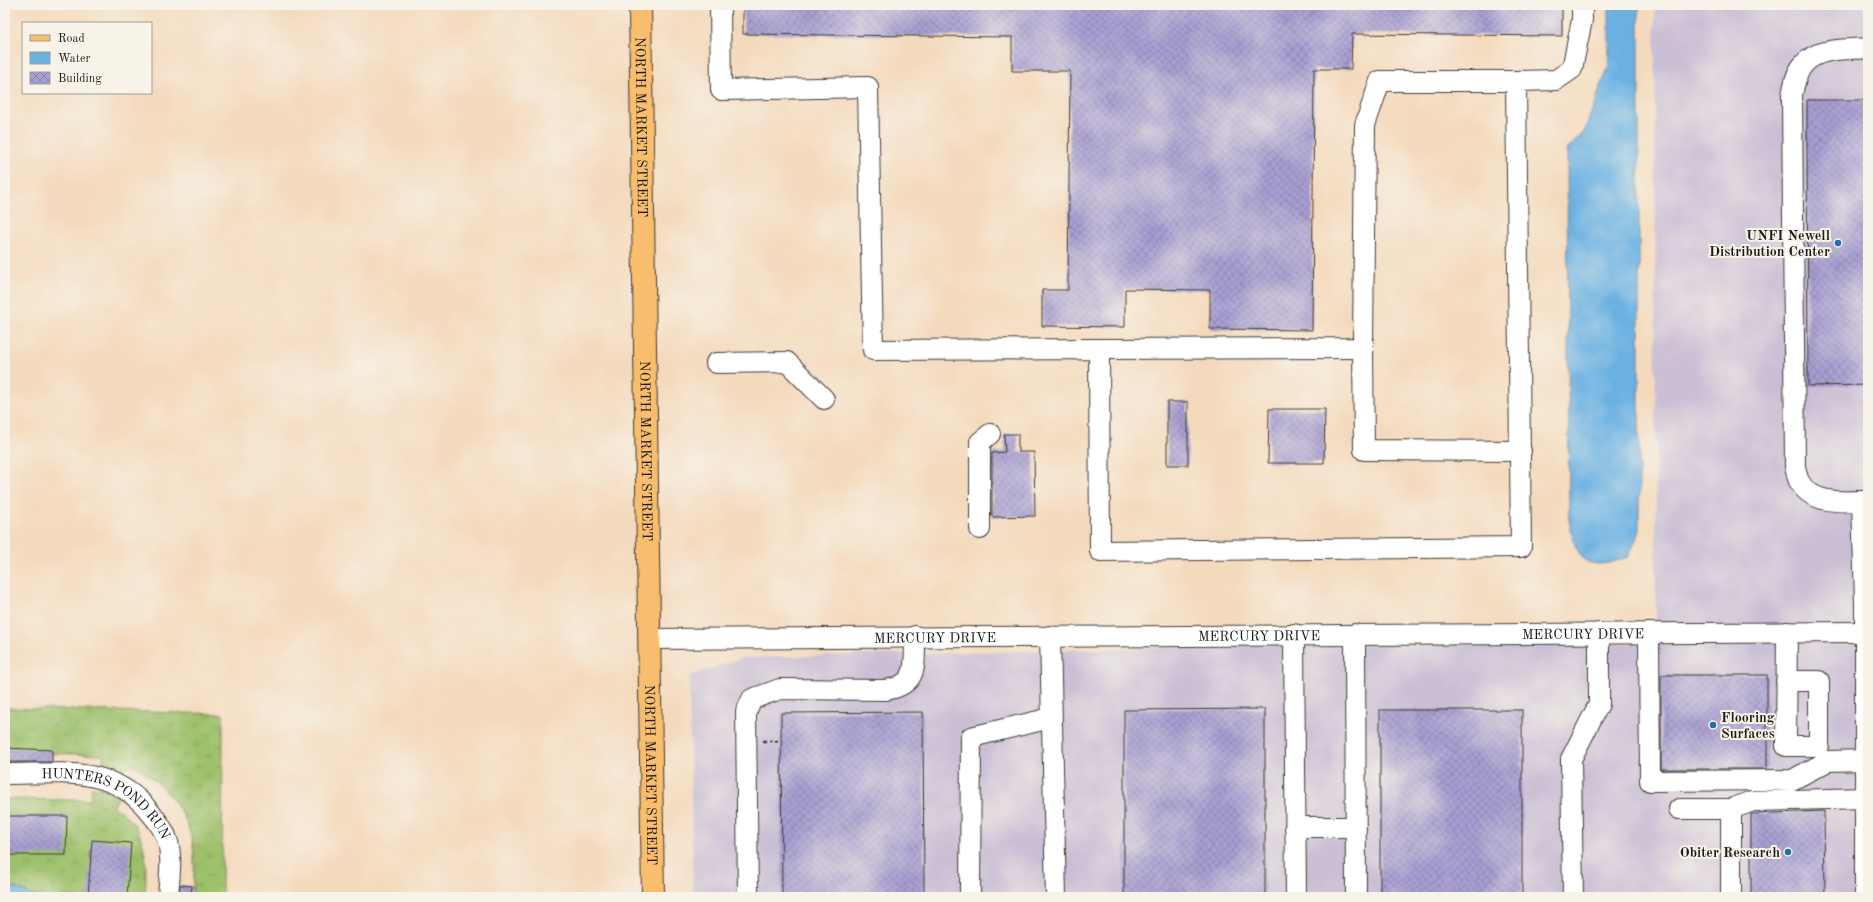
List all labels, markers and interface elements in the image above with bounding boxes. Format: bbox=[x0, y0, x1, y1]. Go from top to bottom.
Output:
legend bbox=[22, 22, 152, 94]
text: Road bbox=[58, 33, 85, 45]
street label: NORTH MARKET STREET bbox=[632, 37, 649, 217]
text: Water bbox=[58, 53, 91, 65]
text: Building bbox=[58, 73, 102, 85]
place label: UNFI Newell Distribution Center bbox=[1709, 229, 1830, 259]
marker: UNFI Newell Distribution Center bbox=[1833, 238, 1843, 248]
street label: NORTH MARKET STREET bbox=[637, 361, 654, 541]
street label: MERCURY DRIVE bbox=[1522, 627, 1644, 642]
street label: MERCURY DRIVE bbox=[1198, 629, 1320, 644]
street label: MERCURY DRIVE bbox=[874, 631, 996, 646]
street label: NORTH MARKET STREET bbox=[642, 685, 659, 865]
place label: Flooring Surfaces bbox=[1721, 711, 1775, 741]
marker: Flooring Surfaces bbox=[1708, 720, 1718, 730]
street label: HUNTERS POND RUN bbox=[41, 767, 172, 841]
place label: Obiter Research bbox=[1680, 846, 1780, 860]
marker: Obiter Research bbox=[1783, 847, 1793, 857]

